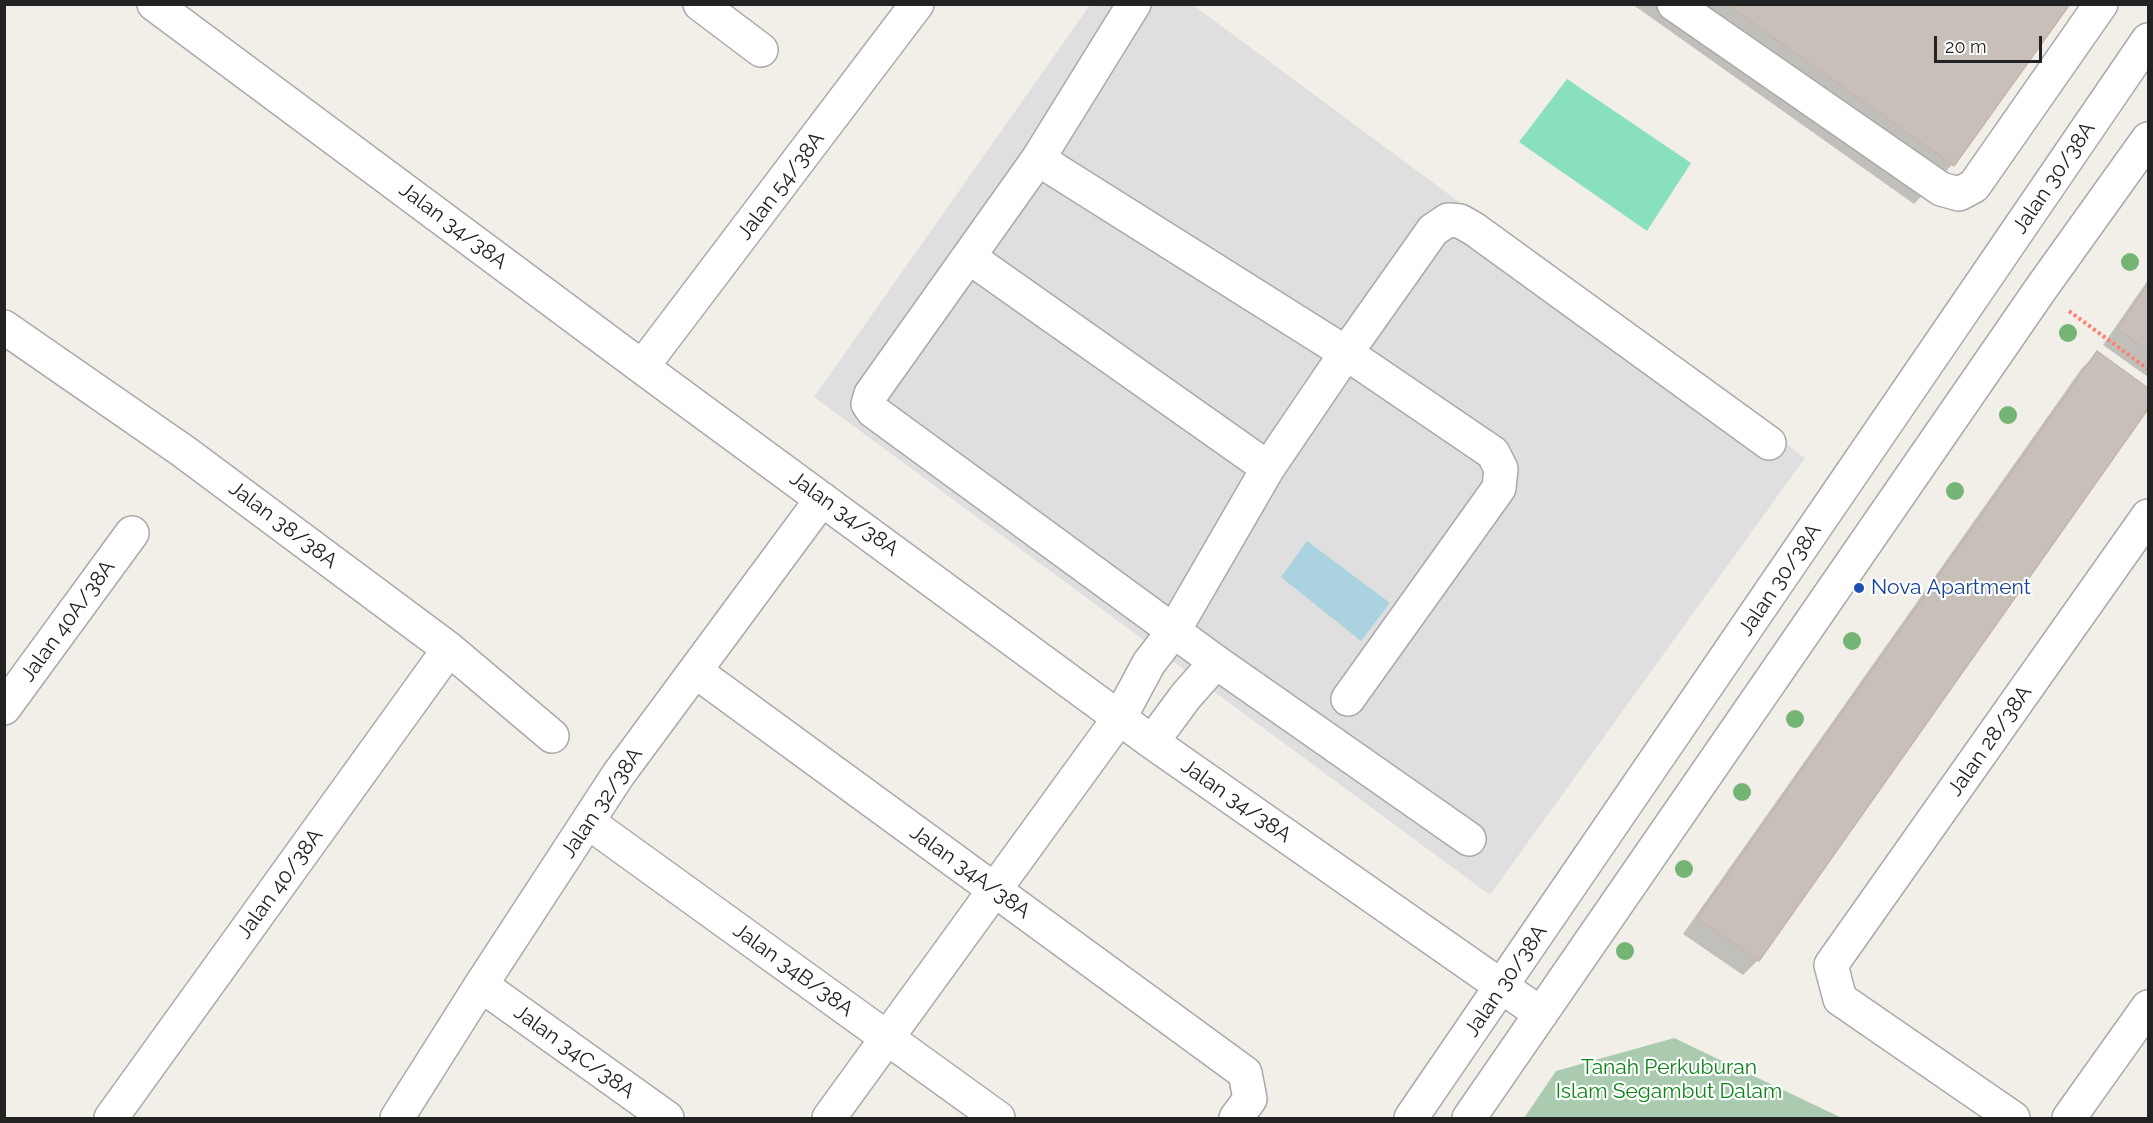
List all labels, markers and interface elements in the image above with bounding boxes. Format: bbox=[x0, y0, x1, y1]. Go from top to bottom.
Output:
scale bar bbox=[1937, 24, 2045, 62]
text: 20 m bbox=[1945, 36, 1987, 57]
street label: Jalan 30/38A bbox=[2007, 117, 2101, 239]
street label: Jalan 54/38A bbox=[732, 127, 830, 245]
street label: Jalan 34/38A bbox=[394, 177, 512, 275]
street label: Jalan 34/38A bbox=[785, 466, 903, 562]
street label: Jalan 38/38A bbox=[224, 476, 342, 574]
street label: Jalan 30/38A bbox=[1733, 519, 1827, 641]
street label: Jalan 40A/38A bbox=[15, 555, 121, 687]
place label: Nova Apartment bbox=[1871, 575, 2031, 601]
marker: Nova Apartment bbox=[1852, 581, 1866, 595]
street label: Jalan 28/38A bbox=[1943, 681, 2037, 801]
street label: Jalan 32/38A bbox=[556, 743, 648, 863]
street label: Jalan 34/38A bbox=[1176, 754, 1296, 848]
street label: Jalan 34A/38A bbox=[905, 820, 1035, 924]
street label: Jalan 40/38A bbox=[232, 824, 328, 944]
street label: Jalan 34B/38A bbox=[728, 918, 858, 1022]
street label: Jalan 30/38A bbox=[1459, 920, 1553, 1042]
street label: Jalan 34C/38A bbox=[509, 1000, 639, 1104]
park label: Tanah Perkuburan Islam Segambut Dalam bbox=[1556, 1055, 1782, 1105]

